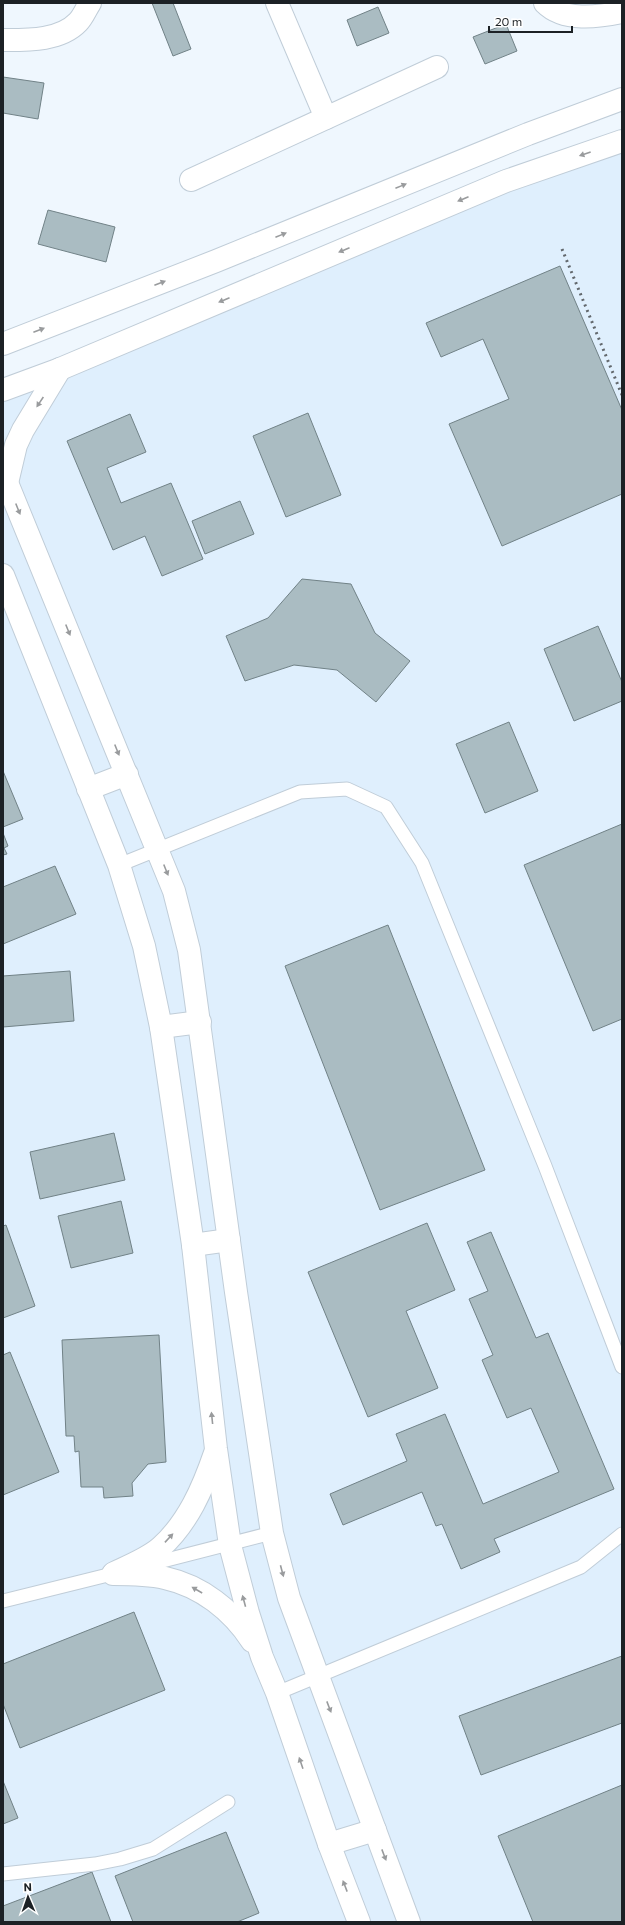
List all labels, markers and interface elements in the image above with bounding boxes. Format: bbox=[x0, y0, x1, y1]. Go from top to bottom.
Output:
scale bar bbox=[489, 8, 572, 34]
text: 20 m bbox=[495, 14, 522, 28]
one-way arrow bbox=[579, 151, 591, 157]
one-way arrow bbox=[396, 182, 408, 188]
one-way arrow bbox=[457, 197, 469, 203]
one-way arrow bbox=[276, 231, 288, 237]
one-way arrow bbox=[338, 247, 349, 253]
one-way arrow bbox=[155, 280, 167, 286]
one-way arrow bbox=[217, 298, 229, 304]
one-way arrow bbox=[34, 327, 46, 333]
one-way arrow bbox=[36, 397, 44, 408]
one-way arrow bbox=[15, 504, 21, 515]
one-way arrow bbox=[65, 624, 71, 636]
one-way arrow bbox=[114, 744, 120, 756]
one-way arrow bbox=[163, 865, 169, 876]
one-way arrow bbox=[209, 1412, 216, 1424]
one-way arrow bbox=[164, 1533, 174, 1543]
one-way arrow bbox=[279, 1565, 285, 1577]
one-way arrow bbox=[191, 1587, 203, 1594]
one-way arrow bbox=[241, 1595, 247, 1607]
one-way arrow bbox=[326, 1702, 332, 1714]
one-way arrow bbox=[298, 1757, 304, 1769]
one-way arrow bbox=[382, 1850, 388, 1862]
north arrow bbox=[8, 1877, 48, 1917]
one-way arrow bbox=[341, 1879, 347, 1891]
text: N bbox=[23, 1880, 32, 1893]

